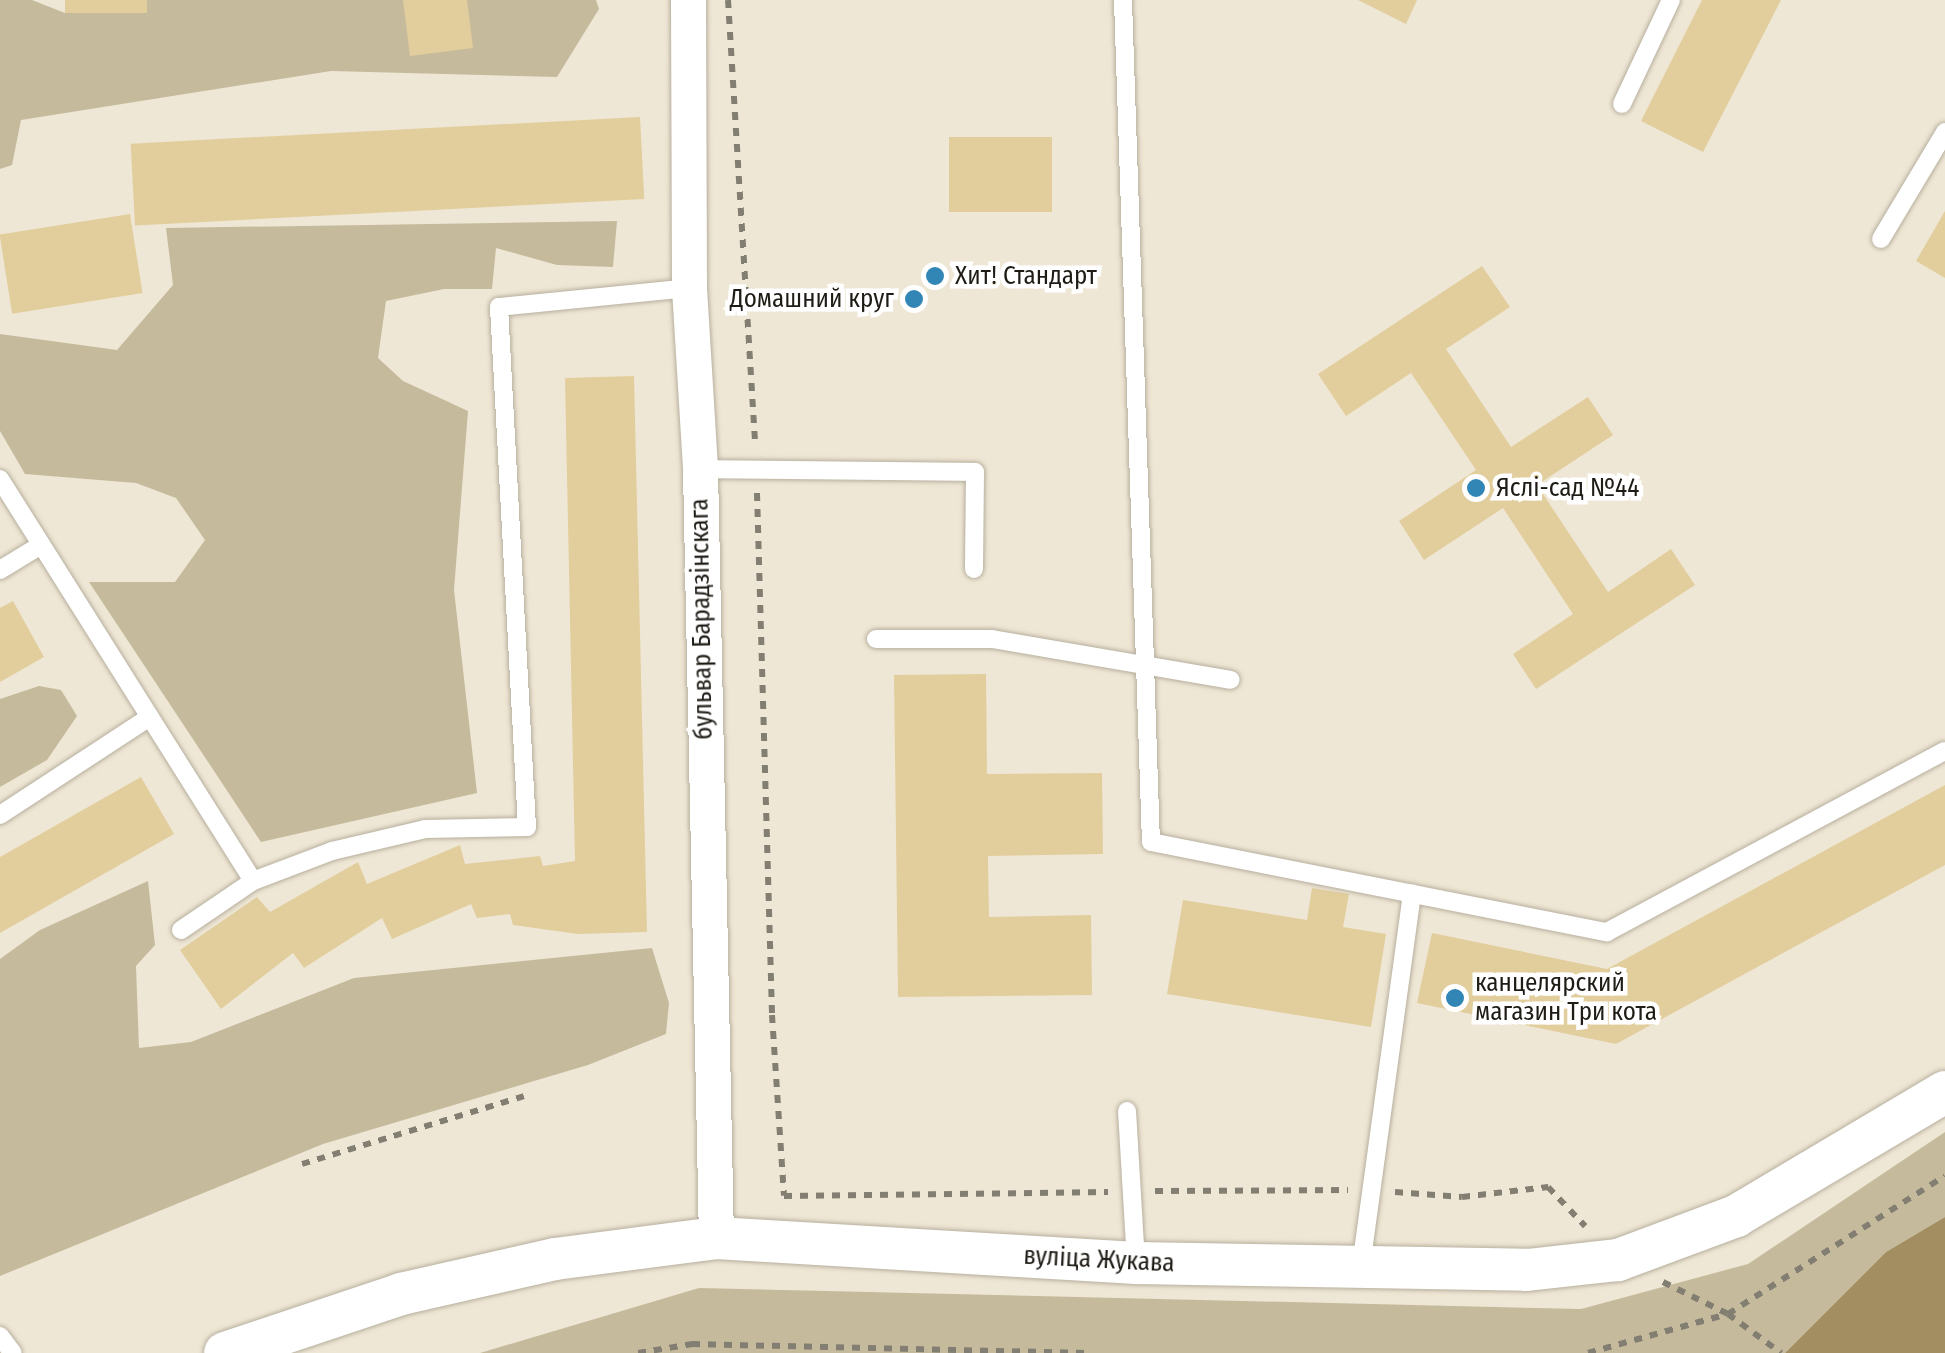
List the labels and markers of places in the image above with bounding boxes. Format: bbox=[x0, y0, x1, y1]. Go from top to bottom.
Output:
place label: Хит! Стандарт bbox=[955, 261, 1097, 291]
marker: Хит! Стандарт bbox=[924, 265, 946, 287]
place label: Домашний круг bbox=[730, 284, 894, 314]
marker: Домашний круг bbox=[903, 288, 925, 310]
place label: Яслі-сад №44 bbox=[1496, 473, 1639, 503]
marker: Яслі-сад №44 bbox=[1465, 477, 1487, 499]
place label: канцелярский магазин Три кота bbox=[1475, 969, 1657, 1028]
marker: канцелярский магазин Три кота bbox=[1444, 987, 1466, 1009]

